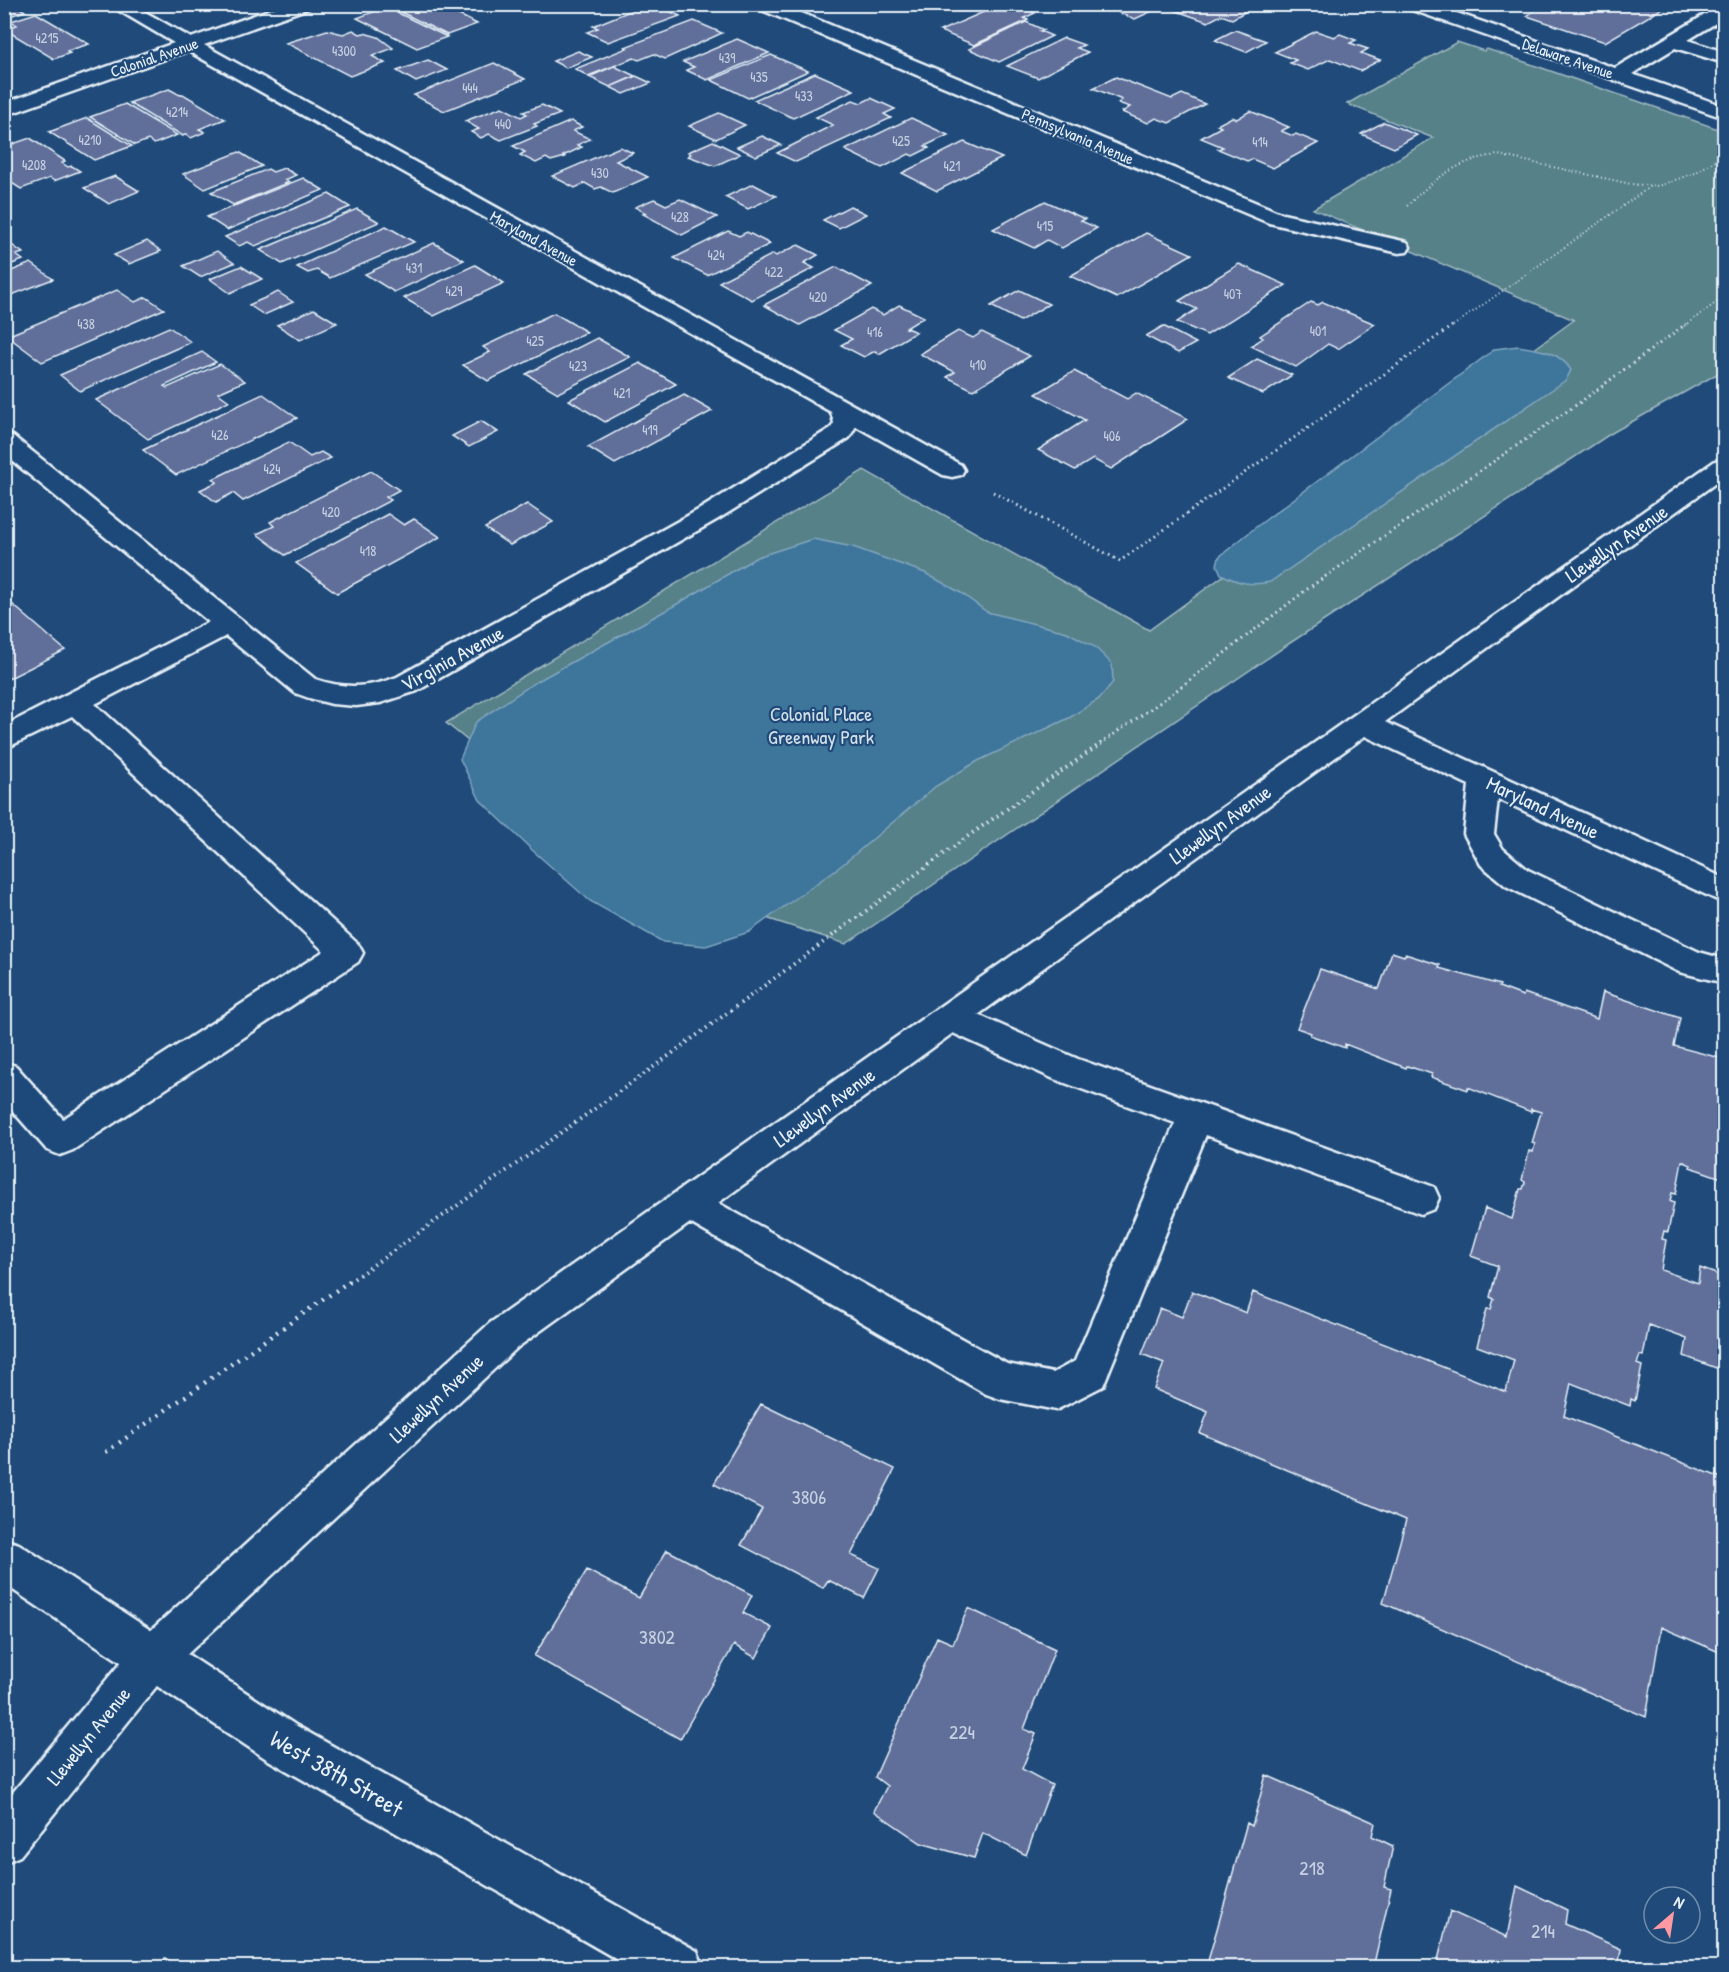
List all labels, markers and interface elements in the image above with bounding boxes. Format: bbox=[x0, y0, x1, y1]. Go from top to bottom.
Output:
house number: 4215 bbox=[36, 28, 58, 47]
street label: Colonial Avenue bbox=[107, 31, 201, 82]
street label: Delaware Avenue bbox=[1520, 32, 1617, 84]
house number: 4300 bbox=[332, 41, 356, 60]
house number: 439 bbox=[719, 48, 735, 67]
house number: 435 bbox=[750, 67, 768, 86]
house number: 444 bbox=[462, 78, 478, 97]
house number: 433 bbox=[795, 86, 813, 105]
house number: 4214 bbox=[166, 102, 188, 121]
street label: Pennsylvania Avenue bbox=[1019, 102, 1138, 170]
house number: 440 bbox=[495, 114, 511, 133]
house number: 4210 bbox=[78, 130, 102, 149]
house number: 425 bbox=[892, 131, 910, 150]
house number: 414 bbox=[1252, 132, 1268, 151]
house number: 4208 bbox=[22, 155, 46, 174]
house number: 421 bbox=[944, 156, 960, 175]
house number: 430 bbox=[591, 163, 609, 182]
street label: Maryland Avenue bbox=[486, 205, 582, 271]
house number: 428 bbox=[671, 207, 689, 226]
house number: 415 bbox=[1037, 216, 1053, 235]
house number: 424 bbox=[707, 245, 725, 264]
house number: 431 bbox=[406, 258, 422, 277]
house number: 422 bbox=[765, 262, 784, 281]
house number: 429 bbox=[446, 281, 462, 300]
house number: 407 bbox=[1224, 284, 1242, 303]
house number: 420 bbox=[809, 287, 827, 306]
house number: 438 bbox=[77, 314, 95, 333]
house number: 401 bbox=[1310, 321, 1326, 340]
house number: 416 bbox=[867, 322, 883, 341]
house number: 425 bbox=[526, 331, 544, 350]
house number: 410 bbox=[970, 355, 986, 374]
house number: 423 bbox=[569, 356, 587, 375]
house number: 421 bbox=[614, 383, 630, 402]
house number: 419 bbox=[642, 420, 658, 439]
house number: 426 bbox=[211, 425, 229, 444]
house number: 406 bbox=[1103, 426, 1121, 445]
house number: 424 bbox=[263, 459, 281, 478]
street label: Llewellyn Avenue bbox=[1559, 498, 1673, 588]
house number: 420 bbox=[322, 502, 340, 521]
house number: 418 bbox=[360, 541, 376, 560]
street label: Virginia Avenue bbox=[396, 619, 508, 697]
park label: Colonial Place Greenway Park bbox=[768, 700, 874, 750]
street label: Maryland Avenue bbox=[1482, 769, 1604, 845]
street label: Llewellyn Avenue bbox=[1164, 778, 1276, 870]
street label: Llewellyn Avenue bbox=[768, 1061, 880, 1153]
street label: Llewellyn Avenue bbox=[383, 1347, 489, 1449]
house number: 3806 bbox=[792, 1483, 826, 1510]
house number: 3802 bbox=[639, 1623, 676, 1650]
street label: Llewellyn Avenue bbox=[40, 1681, 136, 1791]
house number: 224 bbox=[949, 1718, 975, 1745]
street label: West 38th Street bbox=[265, 1722, 410, 1824]
house number: 218 bbox=[1299, 1854, 1325, 1881]
north arrow bbox=[1642, 1885, 1702, 1945]
text: N bbox=[1670, 1890, 1689, 1914]
house number: 214 bbox=[1531, 1917, 1555, 1944]

